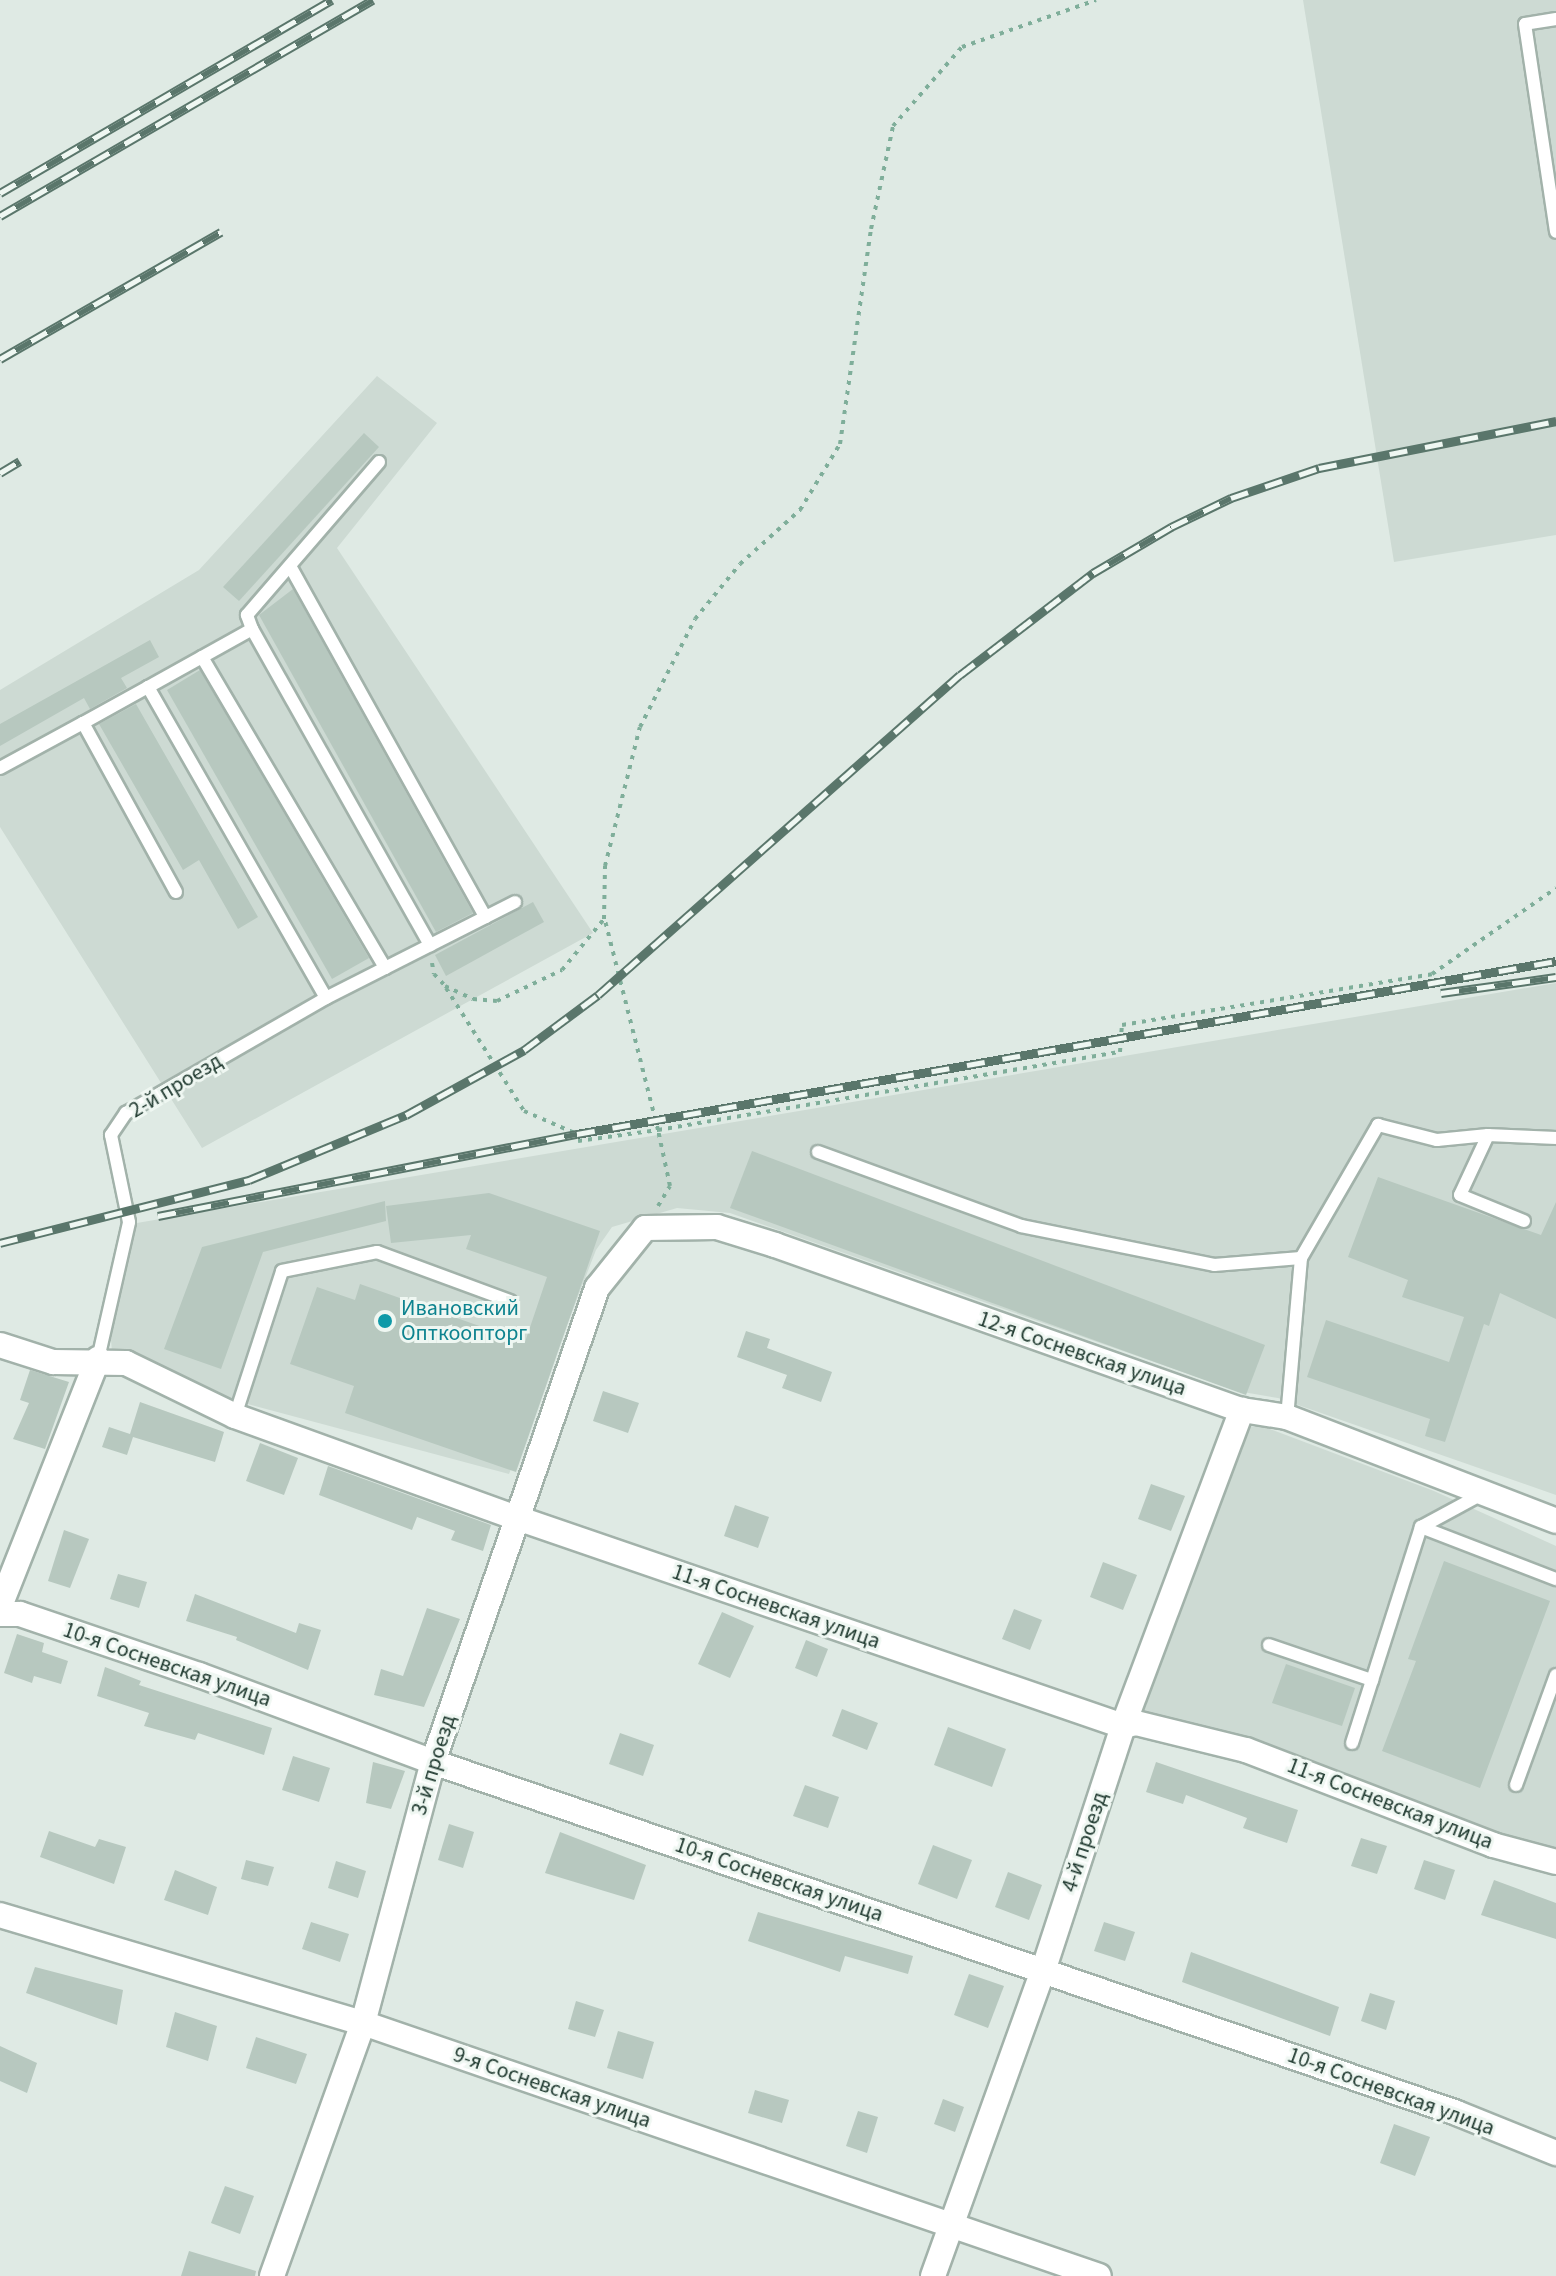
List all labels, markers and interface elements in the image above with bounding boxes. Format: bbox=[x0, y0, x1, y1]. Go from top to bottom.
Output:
street label: 2-й проезд bbox=[125, 1048, 227, 1124]
place label: Ивановский Опткоопторг bbox=[401, 1295, 527, 1346]
street label: 12-я Сосневская улица bbox=[974, 1306, 1190, 1402]
marker: Ивановский Опткоопторг bbox=[376, 1312, 394, 1330]
street label: 11-я Сосневская улица bbox=[668, 1559, 884, 1655]
street label: 10-я Сосневская улица bbox=[59, 1617, 275, 1713]
street label: 3-й проезд bbox=[406, 1712, 462, 1818]
street label: 11-я Сосневская улица bbox=[1283, 1753, 1497, 1855]
street label: 4-й проезд bbox=[1056, 1789, 1114, 1895]
street label: 10-я Сосневская улица bbox=[671, 1832, 887, 1928]
street label: 9-я Сосневская улица bbox=[450, 2042, 654, 2134]
street label: 10-я Сосневская улица bbox=[1284, 2042, 1498, 2142]

